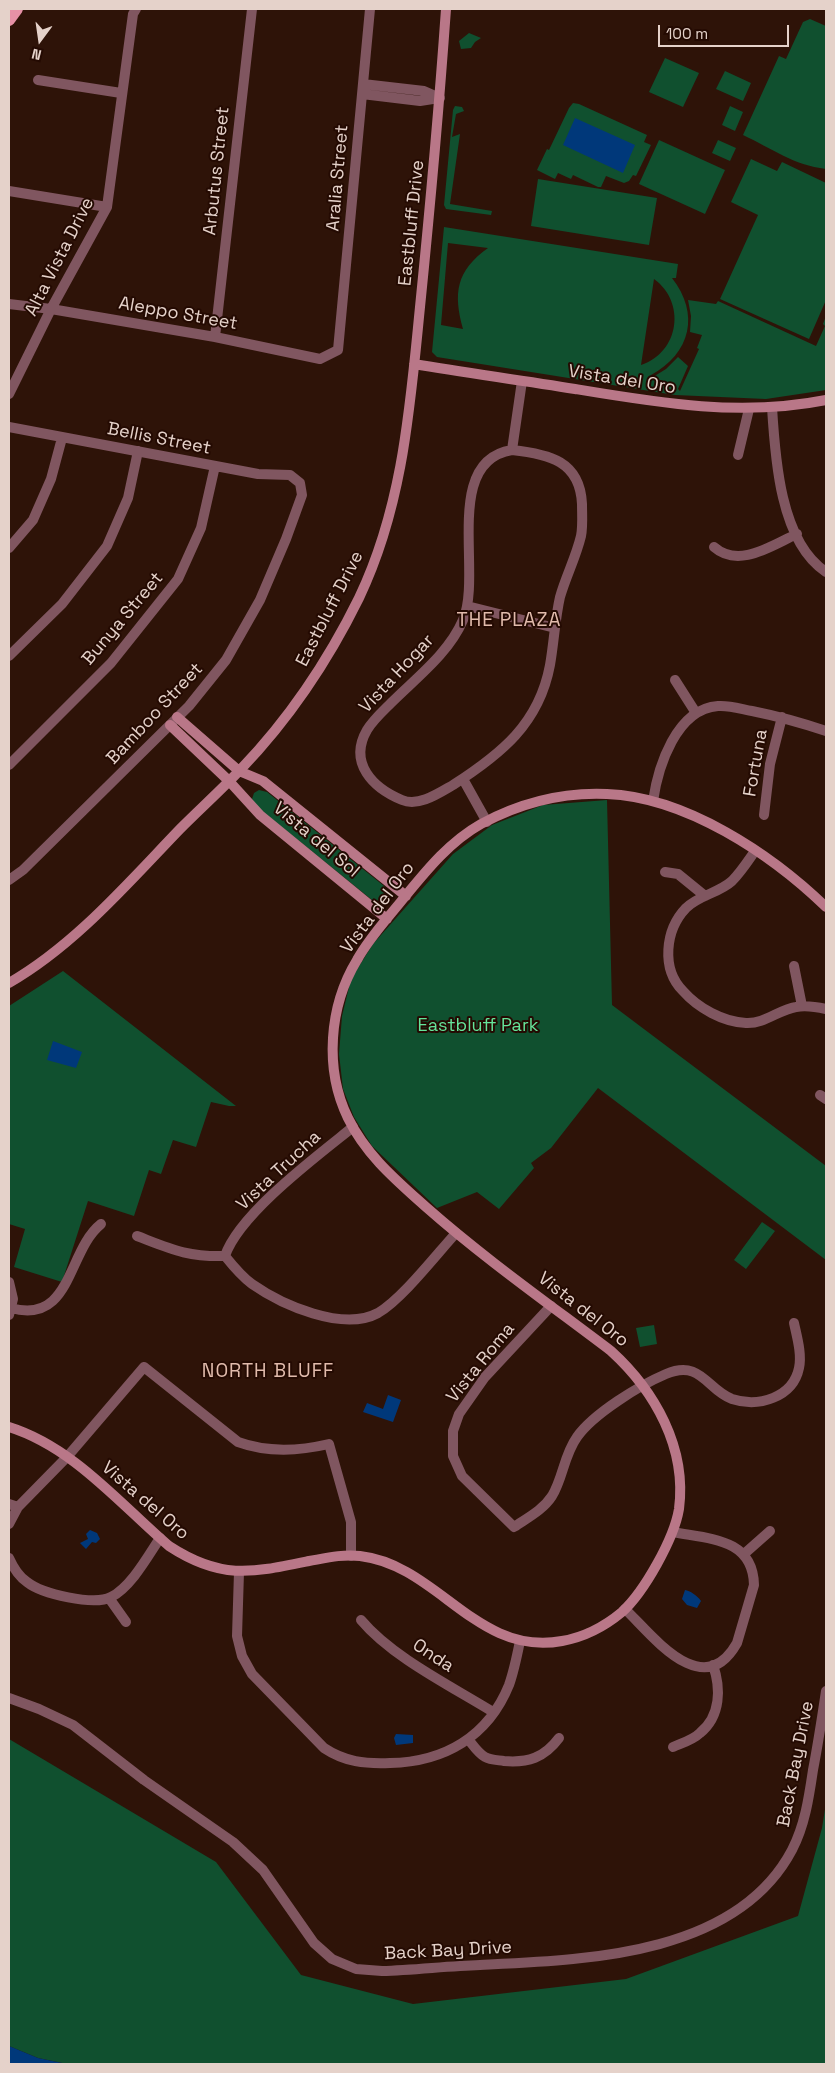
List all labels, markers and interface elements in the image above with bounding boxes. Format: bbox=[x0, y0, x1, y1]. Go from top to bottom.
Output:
north arrow bbox=[15, 15, 65, 65]
scale bar bbox=[660, 15, 791, 47]
text: 100 m bbox=[666, 24, 708, 43]
text: N bbox=[30, 45, 43, 64]
street label: Arbutus Street bbox=[200, 106, 234, 236]
street label: Aralia Street bbox=[323, 124, 353, 232]
street label: Eastbluff Drive bbox=[395, 159, 429, 287]
street label: Alta Vista Drive bbox=[21, 194, 99, 320]
street label: Aleppo Street bbox=[117, 293, 239, 335]
street label: Vista del Oro bbox=[567, 361, 677, 399]
street label: Bellis Street bbox=[105, 418, 213, 460]
street label: Eastbluff Drive bbox=[292, 548, 368, 670]
street label: Bunya Street bbox=[78, 568, 168, 670]
district label: THE PLAZA bbox=[455, 610, 563, 632]
street label: Vista Hogar bbox=[355, 630, 439, 718]
street label: Bamboo Street bbox=[102, 659, 208, 769]
street label: Fortuna bbox=[739, 728, 773, 798]
street label: Vista del Sol bbox=[268, 798, 364, 882]
street label: Vista del Oro bbox=[337, 858, 419, 958]
park label: Eastbluff Park bbox=[418, 1015, 538, 1037]
street label: Vista Trucha bbox=[232, 1127, 326, 1215]
street label: Vista del Oro bbox=[533, 1268, 633, 1352]
street label: Vista Roma bbox=[442, 1319, 520, 1407]
district label: NORTH BLUFF bbox=[200, 1361, 336, 1383]
street label: Vista del Oro bbox=[97, 1457, 193, 1545]
street label: Onda bbox=[408, 1635, 458, 1677]
street label: Back Bay Drive bbox=[773, 1699, 819, 1829]
street label: Back Bay Drive bbox=[384, 1937, 512, 1965]

